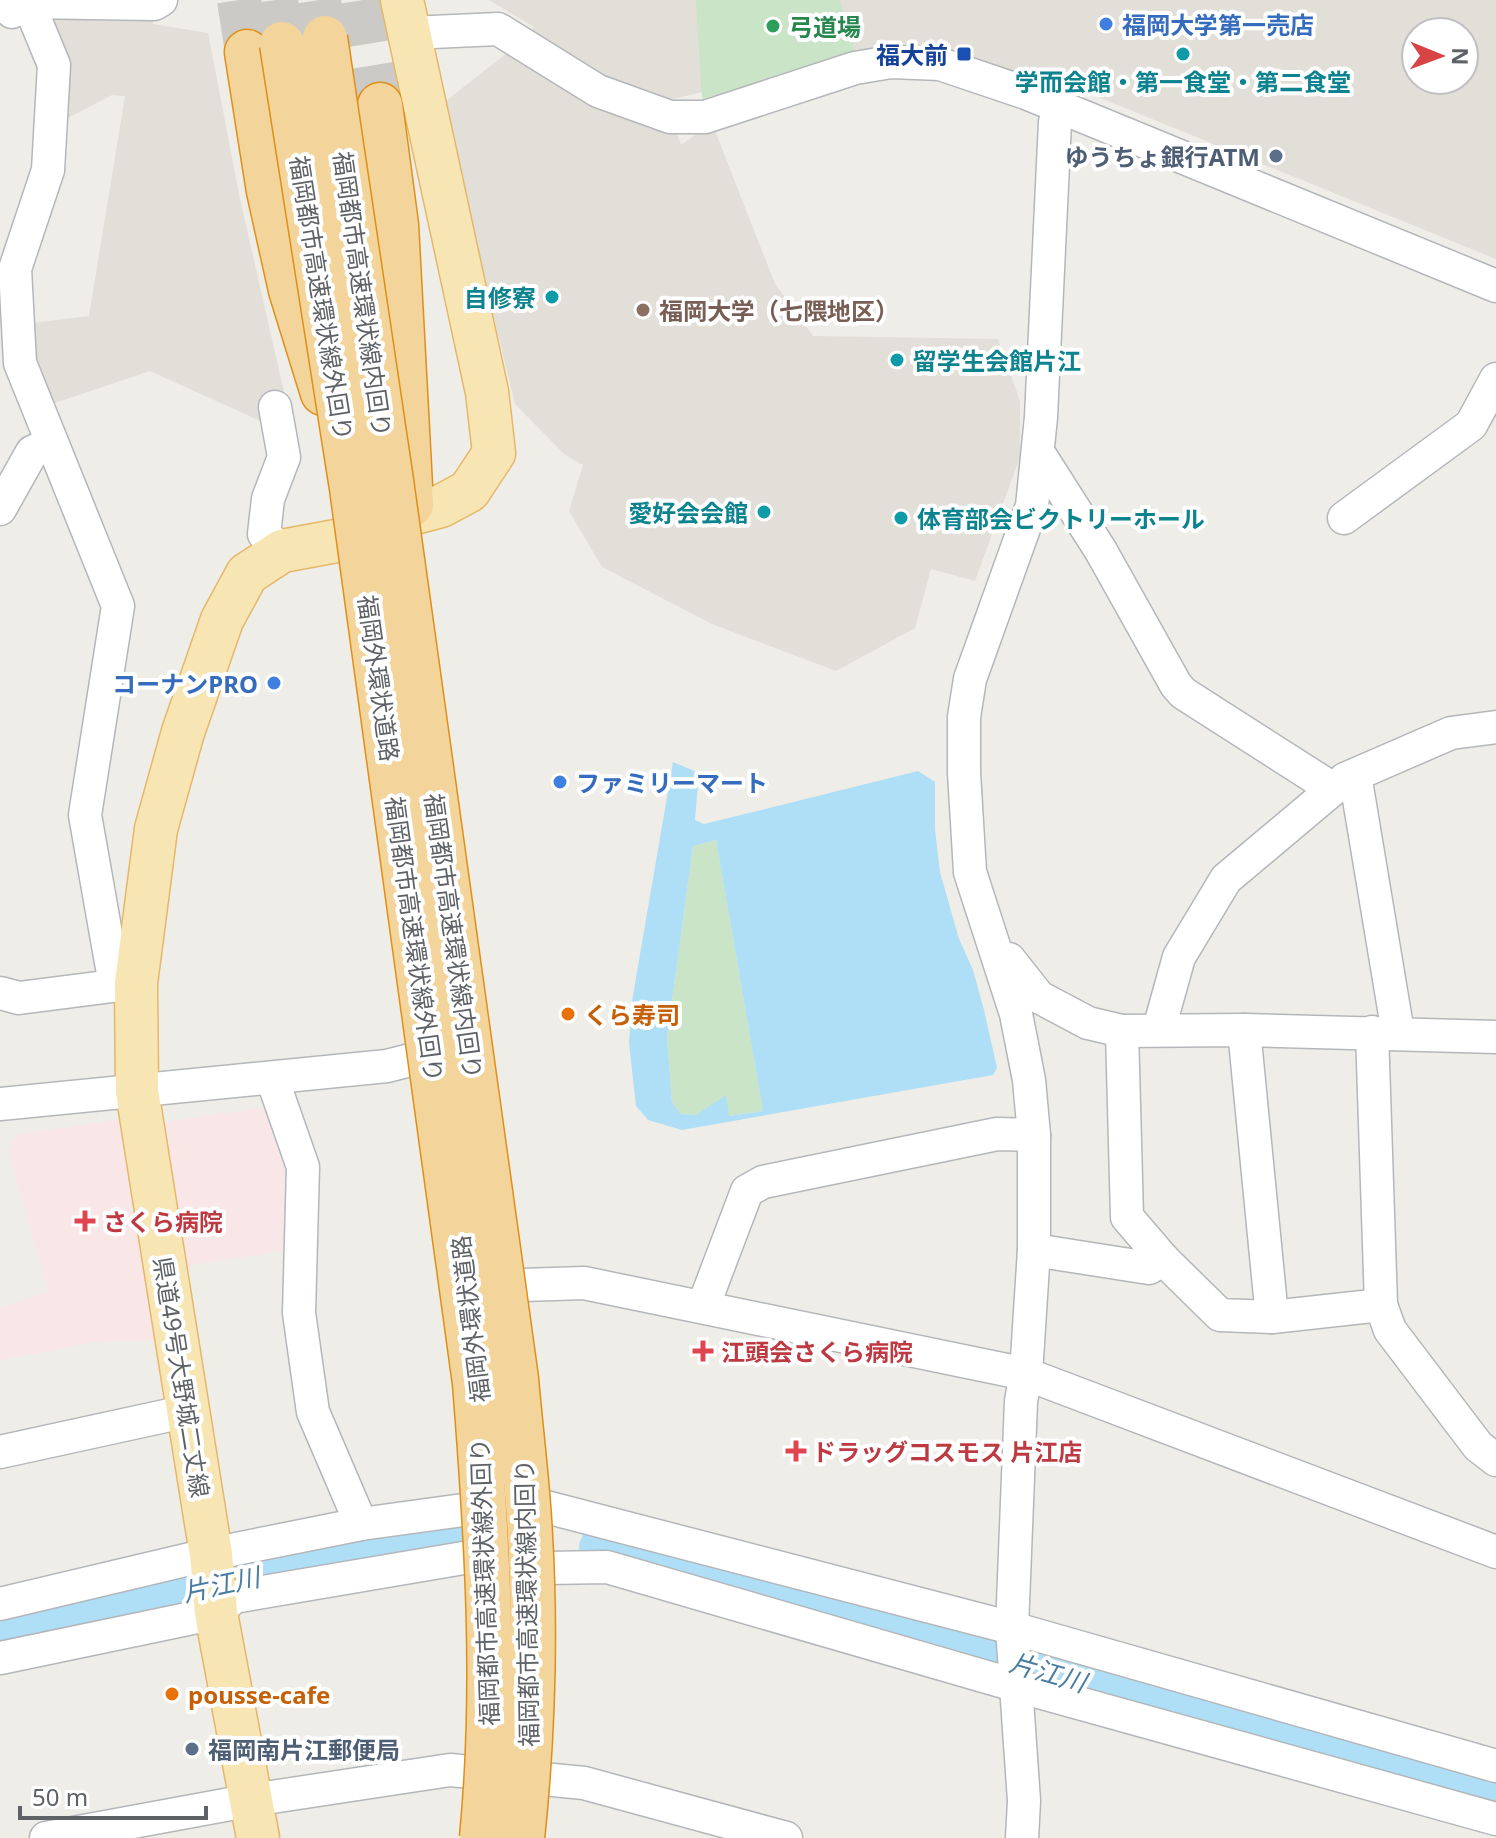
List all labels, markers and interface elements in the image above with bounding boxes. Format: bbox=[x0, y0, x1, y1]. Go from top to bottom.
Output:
place label: 福岡大学第一売店 bbox=[1122, 8, 1314, 41]
place label: 弓道場 bbox=[789, 10, 861, 43]
marker: 福岡大学第一売店 bbox=[1097, 15, 1115, 33]
north arrow bbox=[1400, 16, 1480, 96]
marker: 弓道場 bbox=[764, 17, 782, 35]
place label: 福大前 bbox=[876, 38, 948, 71]
marker: 福大前 bbox=[955, 45, 973, 63]
marker: 学而会館・第一食堂・第二食堂 bbox=[1174, 45, 1192, 63]
text: N bbox=[1446, 47, 1476, 66]
place label: 学而会館・第一食堂・第二食堂 bbox=[1015, 65, 1351, 98]
place label: ゆうちょ銀行ATM bbox=[1065, 140, 1260, 173]
marker: ゆうちょ銀行ATM bbox=[1267, 147, 1285, 165]
street label: 福岡都市高速環状線内回り bbox=[327, 149, 399, 439]
street label: 福岡都市高速環状線外回り bbox=[283, 153, 361, 443]
place label: 自修寮 bbox=[464, 281, 536, 314]
marker: 自修寮 bbox=[543, 288, 561, 306]
place label: 福岡大学（七隈地区） bbox=[659, 294, 899, 327]
marker: 福岡大学（七隈地区） bbox=[634, 301, 652, 319]
place label: 留学生会館片江 bbox=[913, 344, 1081, 377]
marker: 留学生会館片江 bbox=[888, 351, 906, 369]
place label: 愛好会会館 bbox=[628, 496, 748, 529]
place label: 体育部会ビクトリーホール bbox=[917, 502, 1205, 535]
marker: 愛好会会館 bbox=[755, 503, 773, 521]
marker: 体育部会ビクトリーホール bbox=[892, 509, 910, 527]
street label: 福岡外環状道路 bbox=[351, 593, 407, 763]
place label: コーナンPRO bbox=[112, 667, 258, 700]
marker: コーナンPRO bbox=[265, 674, 283, 692]
place label: ファミリーマート bbox=[576, 766, 768, 799]
marker: ファミリーマート bbox=[551, 773, 569, 791]
street label: 福岡都市高速環状線内回り bbox=[418, 791, 490, 1081]
street label: 福岡都市高速環状線外回り bbox=[379, 794, 451, 1084]
place label: くら寿司 bbox=[584, 998, 680, 1031]
marker: くら寿司 bbox=[559, 1005, 577, 1023]
place label: さくら病院 bbox=[103, 1205, 223, 1238]
marker: さくら病院 bbox=[74, 1210, 96, 1232]
street label: 福岡外環状道路 bbox=[443, 1234, 497, 1404]
street label: 県道49号大野城二丈線 bbox=[147, 1254, 217, 1500]
place label: 江頭会さくら病院 bbox=[721, 1335, 913, 1368]
marker: 江頭会さくら病院 bbox=[692, 1340, 714, 1362]
place label: ドラッグコスモス 片江店 bbox=[812, 1435, 1082, 1468]
street label: 福岡都市高速環状線外回り bbox=[462, 1438, 506, 1726]
marker: ドラッグコスモス 片江店 bbox=[787, 1442, 805, 1460]
street label: 福岡都市高速環状線内回り bbox=[507, 1459, 545, 1747]
water label: 片江川 bbox=[179, 1558, 266, 1610]
water label: 片江川 bbox=[1006, 1644, 1093, 1701]
place label: pousse-cafe bbox=[188, 1678, 330, 1711]
marker: pousse-cafe bbox=[163, 1685, 181, 1703]
place label: 福岡南片江郵便局 bbox=[208, 1733, 400, 1766]
marker: 福岡南片江郵便局 bbox=[183, 1740, 201, 1758]
scale bar bbox=[20, 1770, 206, 1820]
text: 50 m bbox=[32, 1780, 88, 1813]

